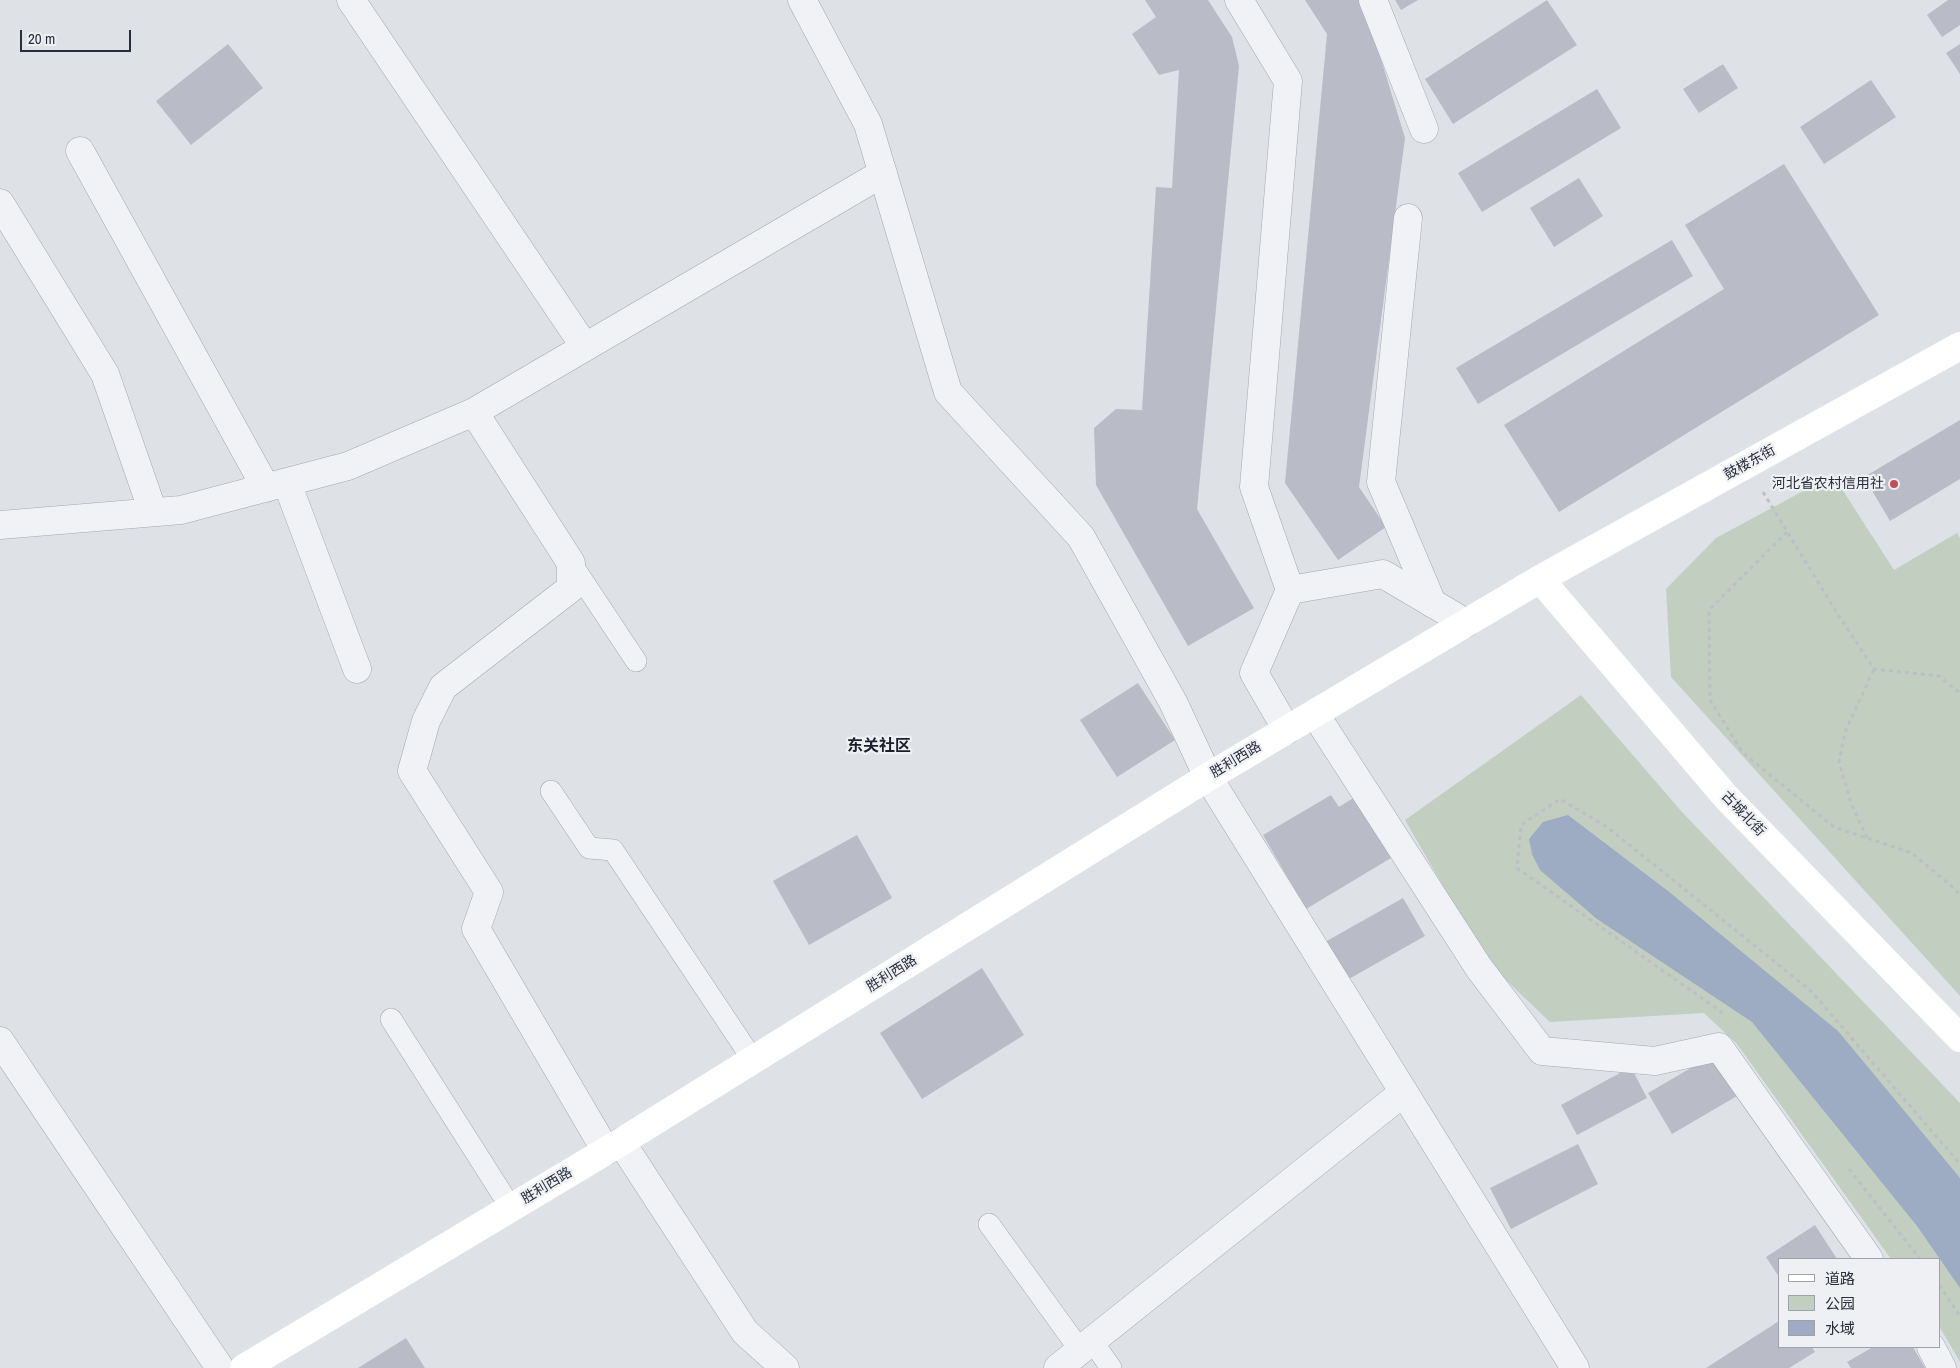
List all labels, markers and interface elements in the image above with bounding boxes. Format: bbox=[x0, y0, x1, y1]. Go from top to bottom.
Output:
scale bar bbox=[22, 20, 134, 52]
text: 20 m bbox=[28, 28, 55, 49]
street label: 鼓楼东街 bbox=[1721, 442, 1779, 484]
place label: 河北省农村信用社 bbox=[1772, 476, 1884, 492]
marker: 河北省农村信用社 bbox=[1888, 478, 1900, 490]
district label: 东关社区 bbox=[847, 737, 911, 757]
street label: 胜利西路 bbox=[1208, 738, 1264, 782]
street label: 古城北街 bbox=[1718, 788, 1768, 840]
street label: 胜利西路 bbox=[864, 952, 920, 996]
street label: 胜利西路 bbox=[519, 1164, 575, 1208]
legend bbox=[1778, 1258, 1940, 1348]
text: 道路 bbox=[1825, 1268, 1855, 1289]
text: 公园 bbox=[1825, 1293, 1855, 1314]
text: 水域 bbox=[1825, 1318, 1855, 1339]

